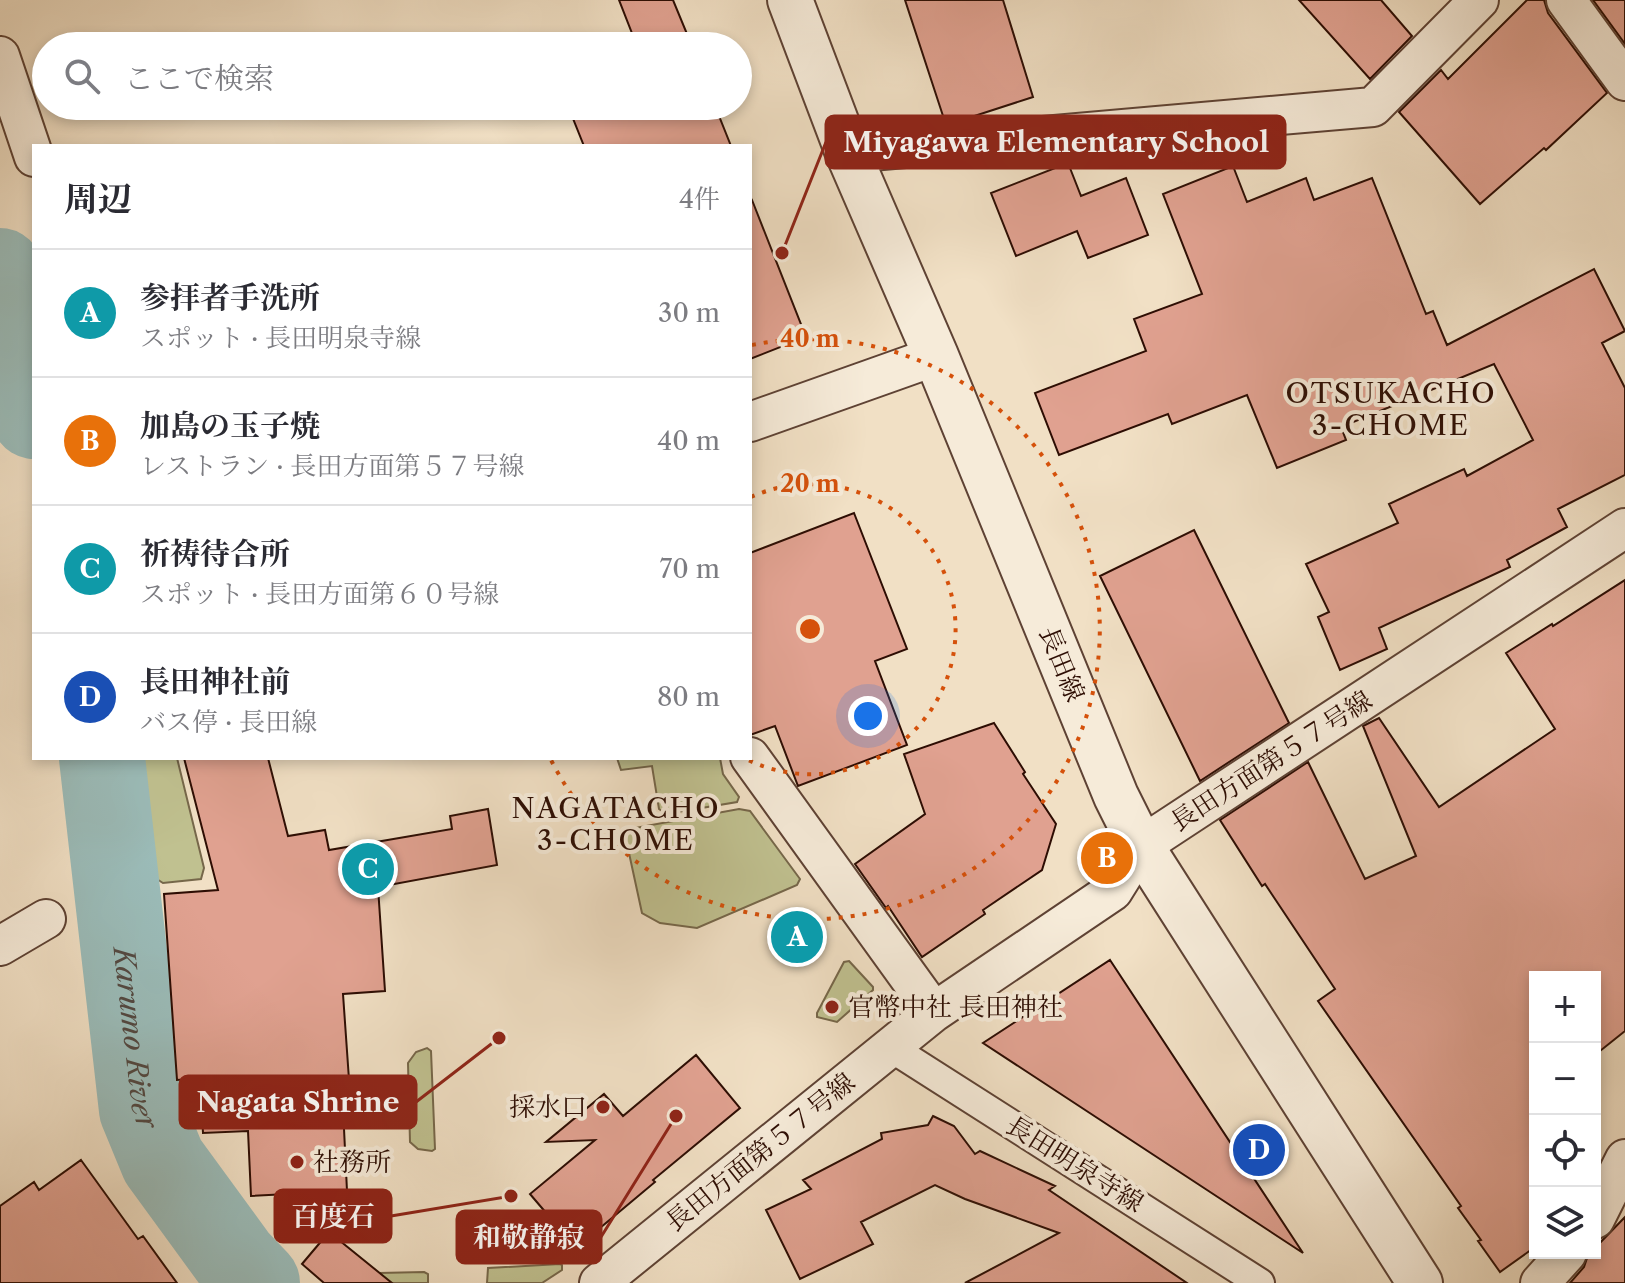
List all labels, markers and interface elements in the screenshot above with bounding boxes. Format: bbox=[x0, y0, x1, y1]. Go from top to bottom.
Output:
search box bbox=[32, 32, 752, 120]
icon: search bbox=[60, 54, 104, 98]
text: ここで検索 bbox=[124, 60, 274, 97]
callout: Miyagawa Elementary School bbox=[826, 116, 1285, 168]
text: Miyagawa Elementary School bbox=[843, 125, 1269, 159]
text: 周辺 bbox=[64, 178, 132, 220]
text: 4件 bbox=[679, 183, 720, 215]
text: 参拝者手洗所 bbox=[140, 279, 320, 316]
text: A bbox=[80, 297, 100, 329]
text: 30 m bbox=[658, 297, 720, 329]
text: スポット · 長田明泉寺線 bbox=[140, 322, 421, 354]
text: 40 m bbox=[780, 324, 840, 353]
district label: OTSUKACHO 3-CHOME bbox=[1286, 376, 1496, 442]
text: 加島の玉子焼 bbox=[140, 407, 320, 444]
text: B bbox=[80, 425, 100, 457]
text: 40 m bbox=[657, 425, 720, 457]
text: レストラン · 長田方面第５７号線 bbox=[140, 450, 524, 482]
text: 20 m bbox=[780, 469, 840, 498]
text: 祈祷待合所 bbox=[140, 535, 290, 572]
text: C bbox=[80, 553, 100, 585]
text: 70 m bbox=[660, 553, 720, 585]
text: スポット · 長田方面第６０号線 bbox=[140, 578, 499, 610]
centre of rings bbox=[796, 615, 824, 643]
street label: 長田線 bbox=[1033, 622, 1091, 706]
text: 長田神社前 bbox=[140, 663, 290, 700]
text: D bbox=[79, 681, 101, 713]
text: 80 m bbox=[657, 681, 720, 713]
street label: 長田方面第５７号線 bbox=[1164, 684, 1378, 838]
your location bbox=[848, 696, 888, 736]
text: バス停 · 長田線 bbox=[140, 706, 317, 738]
district label: NAGATACHO 3-CHOME bbox=[511, 791, 721, 857]
pin: B bbox=[1081, 828, 1133, 888]
pin: C bbox=[342, 839, 394, 899]
pin: A bbox=[771, 907, 823, 967]
water label: Karumo River bbox=[106, 943, 166, 1136]
map controls bbox=[1529, 971, 1601, 1259]
button: + bbox=[1529, 971, 1601, 1043]
place label: 官幣中社 長田神社 bbox=[848, 991, 1063, 1023]
marker: 官幣中社 長田神社 bbox=[823, 998, 841, 1016]
button: − bbox=[1529, 1043, 1601, 1115]
street label: 長田方面第５７号線 bbox=[659, 1066, 861, 1238]
callout: Nagata Shrine bbox=[180, 1076, 416, 1128]
text: Nagata Shrine bbox=[197, 1085, 399, 1119]
place label: 採水口 bbox=[509, 1091, 587, 1123]
marker: 採水口 bbox=[594, 1098, 612, 1116]
street label: 長田明泉寺線 bbox=[1000, 1109, 1150, 1219]
button: locate bbox=[1529, 1115, 1601, 1187]
pin: D bbox=[1233, 1120, 1285, 1180]
place label: 社務所 bbox=[313, 1146, 391, 1178]
marker: 社務所 bbox=[288, 1153, 306, 1171]
button: layers bbox=[1529, 1187, 1601, 1259]
callout: 百度石 bbox=[275, 1190, 391, 1242]
text: 百度石 bbox=[291, 1199, 375, 1233]
callout: 和敬静寂 bbox=[457, 1211, 601, 1263]
text: 和敬静寂 bbox=[473, 1220, 585, 1254]

